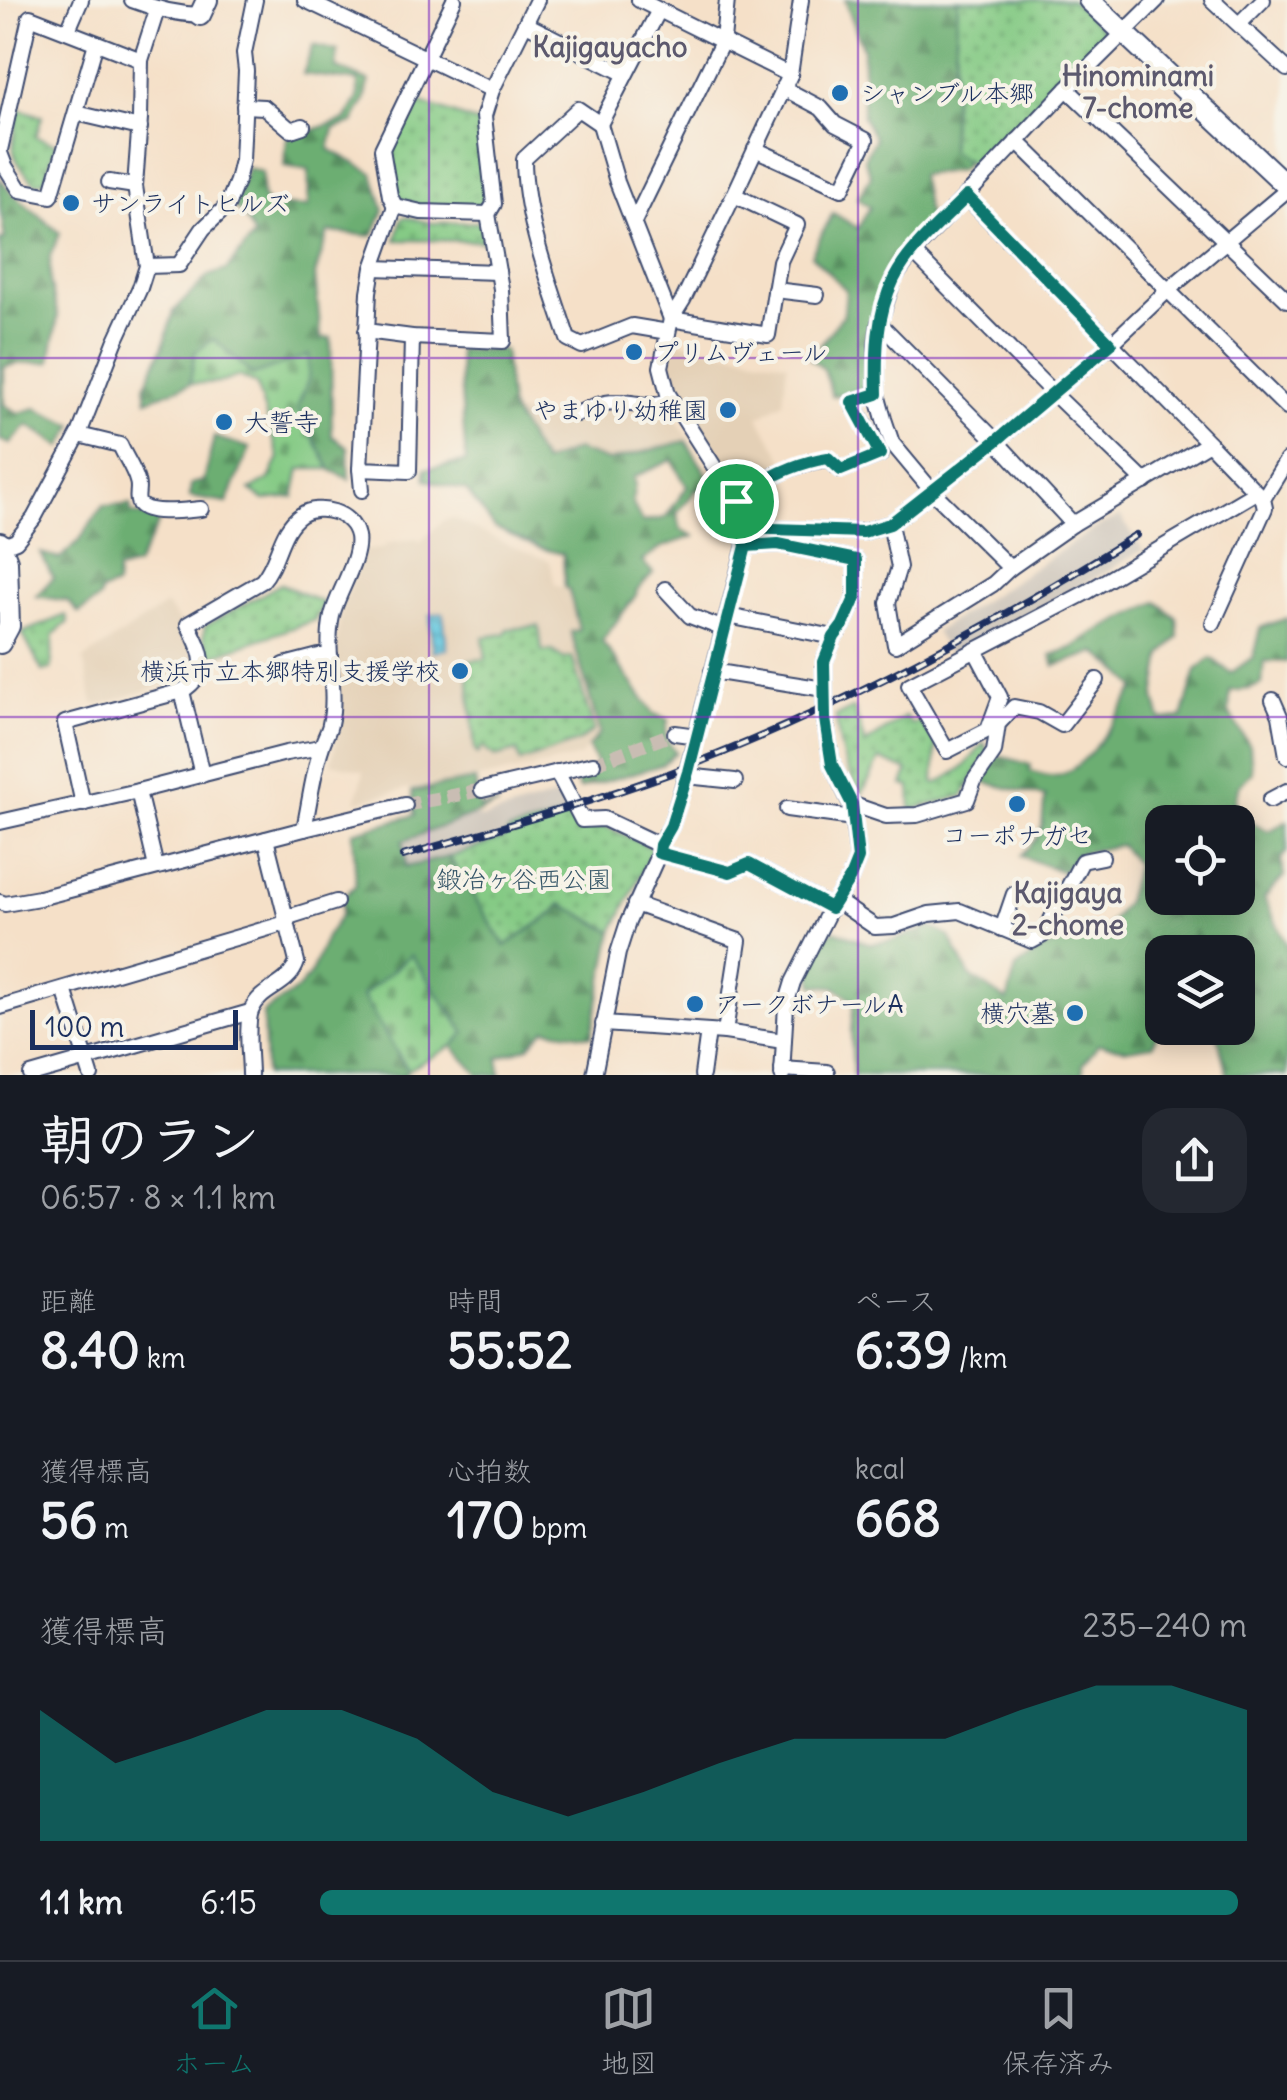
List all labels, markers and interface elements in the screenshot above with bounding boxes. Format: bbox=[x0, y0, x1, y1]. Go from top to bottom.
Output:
district label: Kajigayacho bbox=[533, 29, 687, 65]
district label: Hinominami 7-chome bbox=[1062, 58, 1214, 126]
place label: シャンブル本郷 bbox=[860, 77, 1034, 109]
marker: シャンブル本郷 bbox=[829, 82, 851, 104]
place label: サンライトヒルズ bbox=[91, 187, 290, 219]
marker: サンライトヒルズ bbox=[60, 192, 82, 214]
place label: プリムヴェール bbox=[654, 336, 828, 368]
marker: プリムヴェール bbox=[623, 341, 645, 363]
place label: やまゆり幼稚園 bbox=[533, 394, 708, 426]
marker: やまゆり幼稚園 bbox=[717, 399, 739, 421]
place label: 大誓寺 bbox=[244, 406, 319, 438]
marker: 大誓寺 bbox=[213, 411, 235, 433]
pin bbox=[694, 459, 779, 544]
icon: arrive bbox=[709, 474, 764, 529]
place label: 横浜市立本郷特別支援学校 bbox=[140, 655, 440, 687]
marker: 横浜市立本郷特別支援学校 bbox=[449, 660, 471, 682]
marker: コーポナガセ bbox=[1006, 793, 1028, 815]
map controls bbox=[1145, 805, 1255, 1045]
button: locate bbox=[1145, 805, 1255, 915]
place label: コーポナガセ bbox=[942, 819, 1092, 851]
park label: 鍛冶ヶ谷西公園 bbox=[436, 863, 612, 895]
district label: Kajigaya 2-chome bbox=[1012, 875, 1124, 943]
button: layers bbox=[1145, 935, 1255, 1045]
place label: アークボナールA bbox=[715, 988, 904, 1020]
marker: アークボナールA bbox=[684, 993, 706, 1015]
place label: 横穴墓 bbox=[980, 997, 1055, 1029]
marker: 横穴墓 bbox=[1064, 1002, 1086, 1024]
scale bar bbox=[30, 1005, 238, 1050]
text: 100 m bbox=[45, 1009, 124, 1045]
text: 朝のラン bbox=[40, 1105, 260, 1174]
button: share bbox=[1142, 1108, 1247, 1213]
text: 06:57 · 8 × 1.1 km bbox=[40, 1177, 276, 1218]
text: 距離 bbox=[40, 1283, 96, 1319]
text: 時間 bbox=[447, 1283, 503, 1319]
text: ペース bbox=[855, 1283, 937, 1319]
text: 8.40 bbox=[40, 1319, 140, 1382]
text: 55:52 bbox=[447, 1319, 572, 1382]
text: 6:39 bbox=[855, 1319, 952, 1382]
text: km bbox=[140, 1340, 186, 1376]
text: /km bbox=[952, 1340, 1008, 1376]
text: kcal bbox=[855, 1451, 905, 1487]
text: 獲得標高 bbox=[40, 1453, 152, 1489]
text: 心拍数 bbox=[447, 1453, 531, 1489]
text: 668 bbox=[855, 1487, 941, 1550]
text: 56 bbox=[40, 1489, 98, 1552]
text: 170 bbox=[447, 1489, 525, 1552]
text: m bbox=[98, 1510, 129, 1546]
text: bpm bbox=[525, 1510, 587, 1546]
text: 235–240 m bbox=[1082, 1605, 1247, 1646]
text: 獲得標高 bbox=[40, 1610, 168, 1651]
text: 1.1 km bbox=[40, 1882, 123, 1923]
text: 6:15 bbox=[200, 1882, 257, 1923]
tab: ホーム bbox=[173, 1981, 256, 2081]
tab: 地図 bbox=[601, 1981, 657, 2081]
tab: 保存済み bbox=[1002, 1981, 1114, 2081]

